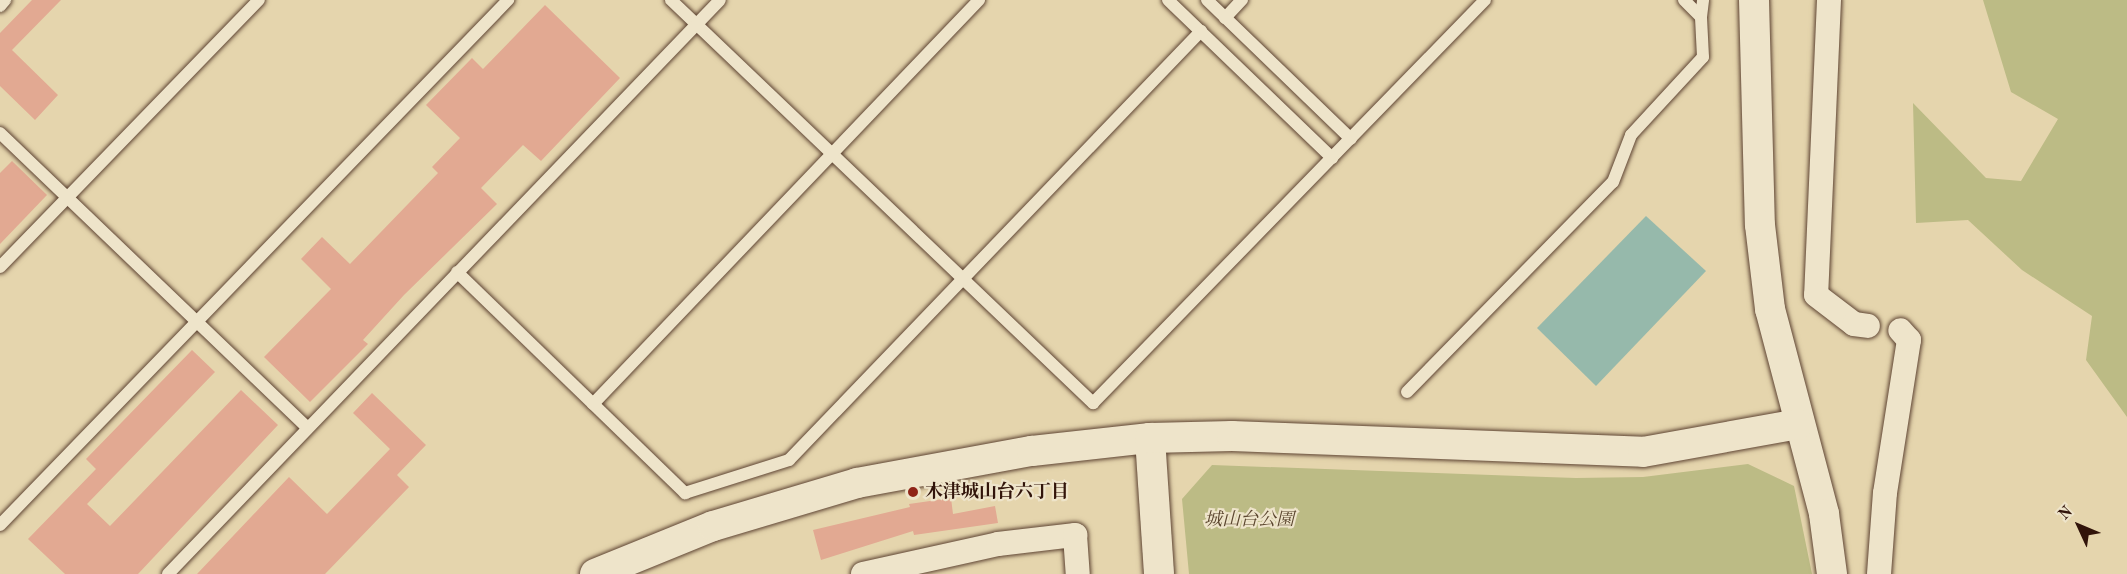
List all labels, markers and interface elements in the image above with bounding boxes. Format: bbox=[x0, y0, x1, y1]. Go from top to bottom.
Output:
place label: 木津城山台六丁目 bbox=[925, 481, 1069, 503]
marker: 木津城山台六丁目 bbox=[906, 485, 920, 499]
north arrow bbox=[2049, 496, 2109, 556]
text: N bbox=[2056, 504, 2076, 523]
park label: 城山台公園 bbox=[1204, 509, 1294, 531]

